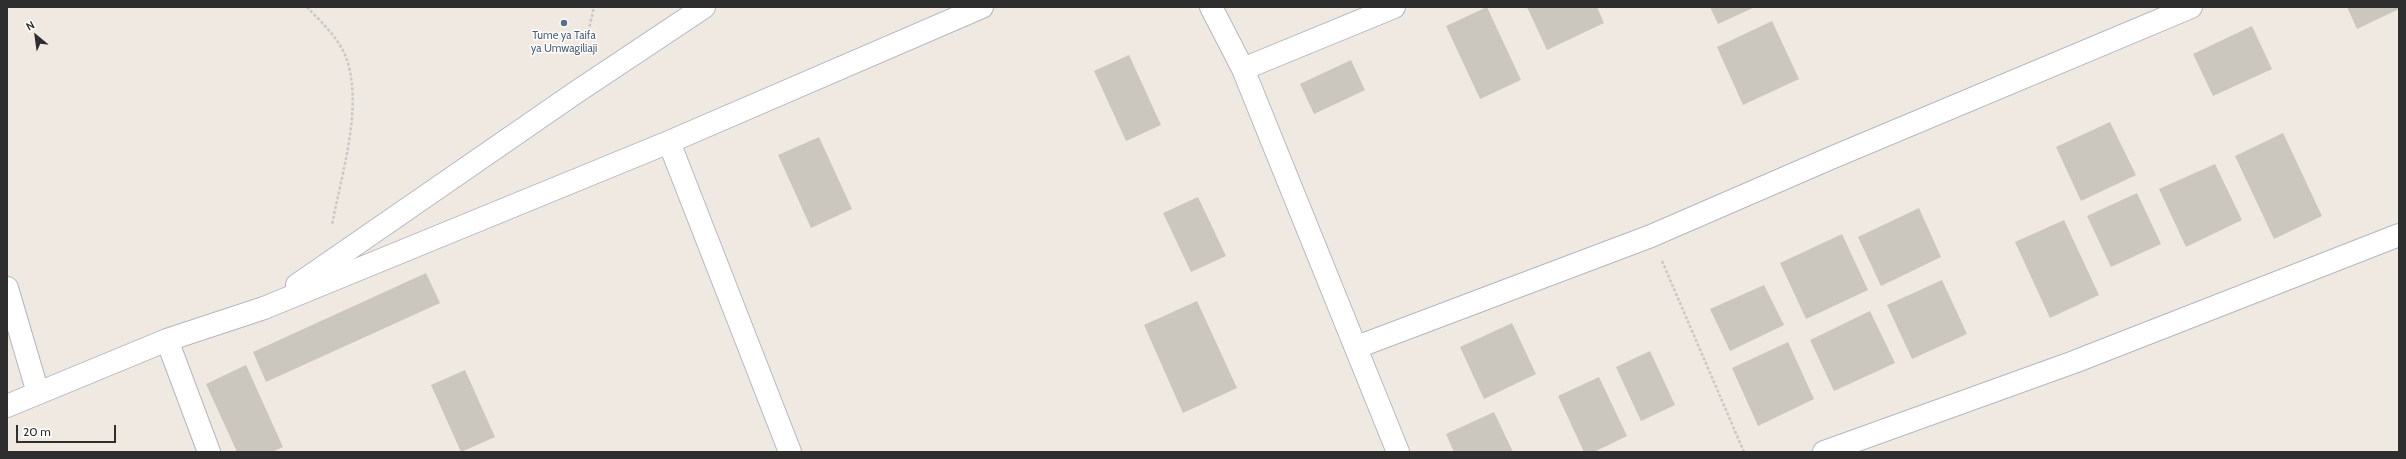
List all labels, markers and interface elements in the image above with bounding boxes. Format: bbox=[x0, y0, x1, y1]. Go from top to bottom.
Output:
north arrow bbox=[16, 16, 56, 56]
text: N bbox=[23, 17, 37, 34]
marker: Tume ya Taifa ya Umwagiliaji bbox=[559, 18, 569, 28]
place label: Tume ya Taifa ya Umwagiliaji bbox=[531, 29, 597, 55]
scale bar bbox=[18, 417, 118, 443]
text: 20 m bbox=[23, 424, 51, 439]

